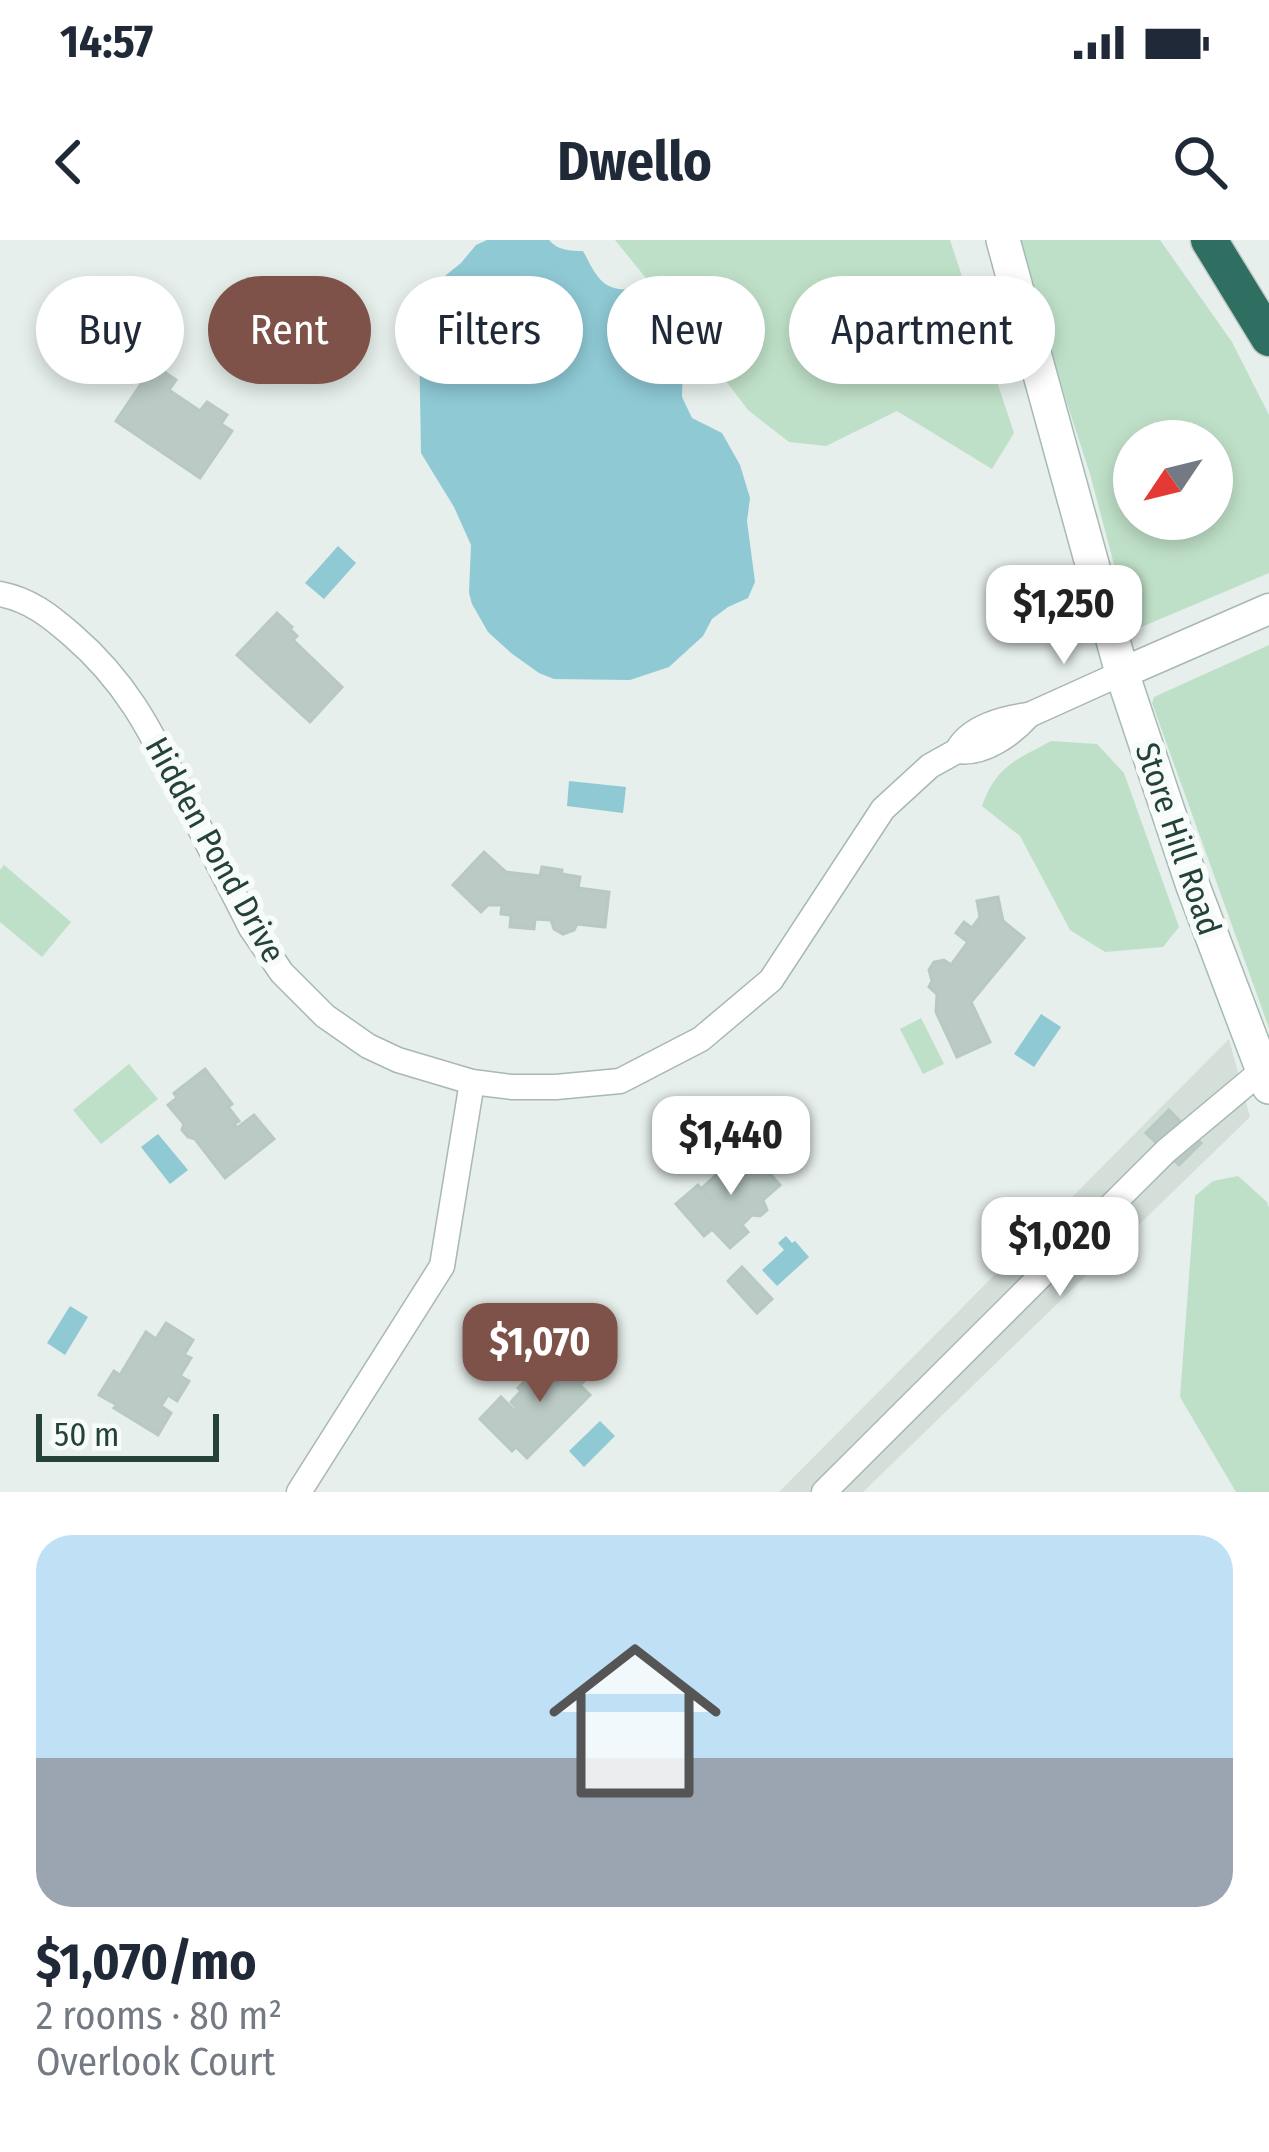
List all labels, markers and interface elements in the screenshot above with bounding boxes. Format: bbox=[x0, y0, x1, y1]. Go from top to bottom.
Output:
text: 14:57 bbox=[60, 15, 153, 69]
icon: back bbox=[36, 129, 102, 195]
icon: search bbox=[1167, 129, 1233, 195]
text: Dwello bbox=[557, 130, 712, 194]
chip: Buy bbox=[36, 276, 184, 384]
chip: Rent bbox=[208, 276, 371, 384]
chip: Filters bbox=[395, 276, 583, 384]
chip: New bbox=[607, 276, 765, 384]
chip: Apartment bbox=[789, 276, 1055, 384]
north arrow bbox=[1113, 420, 1233, 540]
map controls bbox=[1113, 420, 1233, 540]
pin: $1,250 bbox=[966, 565, 1162, 667]
text: $1,250 bbox=[1013, 581, 1115, 627]
street label: Hidden Pond Drive bbox=[137, 730, 293, 970]
street label: Store Hill Road bbox=[1126, 738, 1230, 940]
pin: $1,440 bbox=[633, 1096, 829, 1198]
text: $1,440 bbox=[679, 1112, 783, 1158]
pin: $1,020 bbox=[962, 1197, 1158, 1299]
text: $1,020 bbox=[1008, 1213, 1112, 1259]
pin: $1,070 bbox=[442, 1303, 638, 1405]
text: $1,070 bbox=[490, 1319, 590, 1365]
scale bar bbox=[36, 1408, 219, 1461]
text: 50 m bbox=[54, 1415, 119, 1455]
icon: home bbox=[527, 1613, 743, 1829]
text: $1,070/mo bbox=[36, 1931, 256, 1993]
text: 2 rooms · 80 m² bbox=[36, 1993, 282, 2039]
text: Overlook Court bbox=[36, 2039, 275, 2085]

